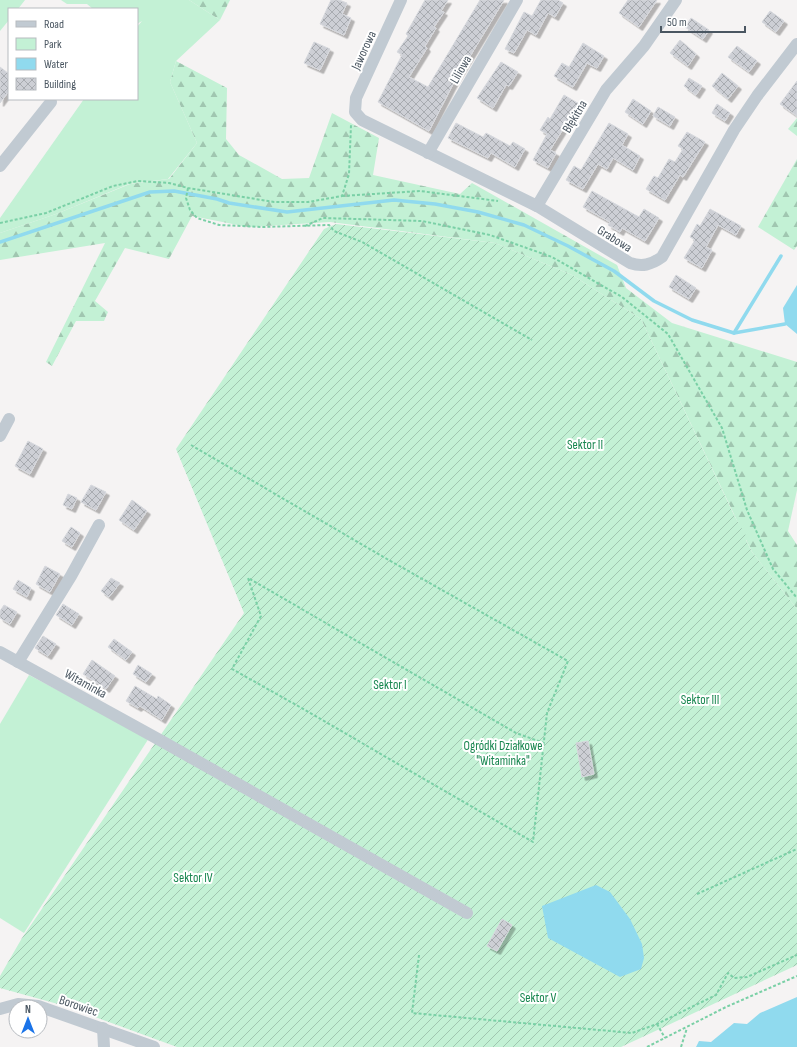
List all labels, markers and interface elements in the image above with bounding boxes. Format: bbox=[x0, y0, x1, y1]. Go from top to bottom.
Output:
legend bbox=[8, 8, 138, 100]
scale bar bbox=[661, 8, 745, 34]
text: 50 m bbox=[667, 15, 687, 30]
text: Road bbox=[44, 17, 64, 32]
street label: Jaworowa bbox=[348, 28, 380, 73]
text: Park bbox=[44, 37, 62, 52]
street label: Liliowa bbox=[446, 53, 475, 86]
text: Water bbox=[44, 57, 68, 72]
text: Building bbox=[44, 77, 76, 92]
street label: Błękitna bbox=[559, 97, 591, 136]
street label: Grabowa bbox=[594, 222, 635, 256]
park label: Sektor II bbox=[567, 437, 603, 453]
street label: Witaminka bbox=[61, 666, 110, 702]
park label: Sektor I bbox=[373, 677, 407, 693]
park label: Sektor III bbox=[681, 692, 719, 708]
park label: Ogródki Działkowe "Witaminka" bbox=[464, 738, 542, 769]
park label: Sektor IV bbox=[173, 870, 213, 886]
park label: Sektor V bbox=[520, 990, 556, 1006]
street label: Borowiec bbox=[57, 992, 100, 1020]
north arrow bbox=[8, 999, 48, 1039]
text: N bbox=[25, 1003, 31, 1016]

